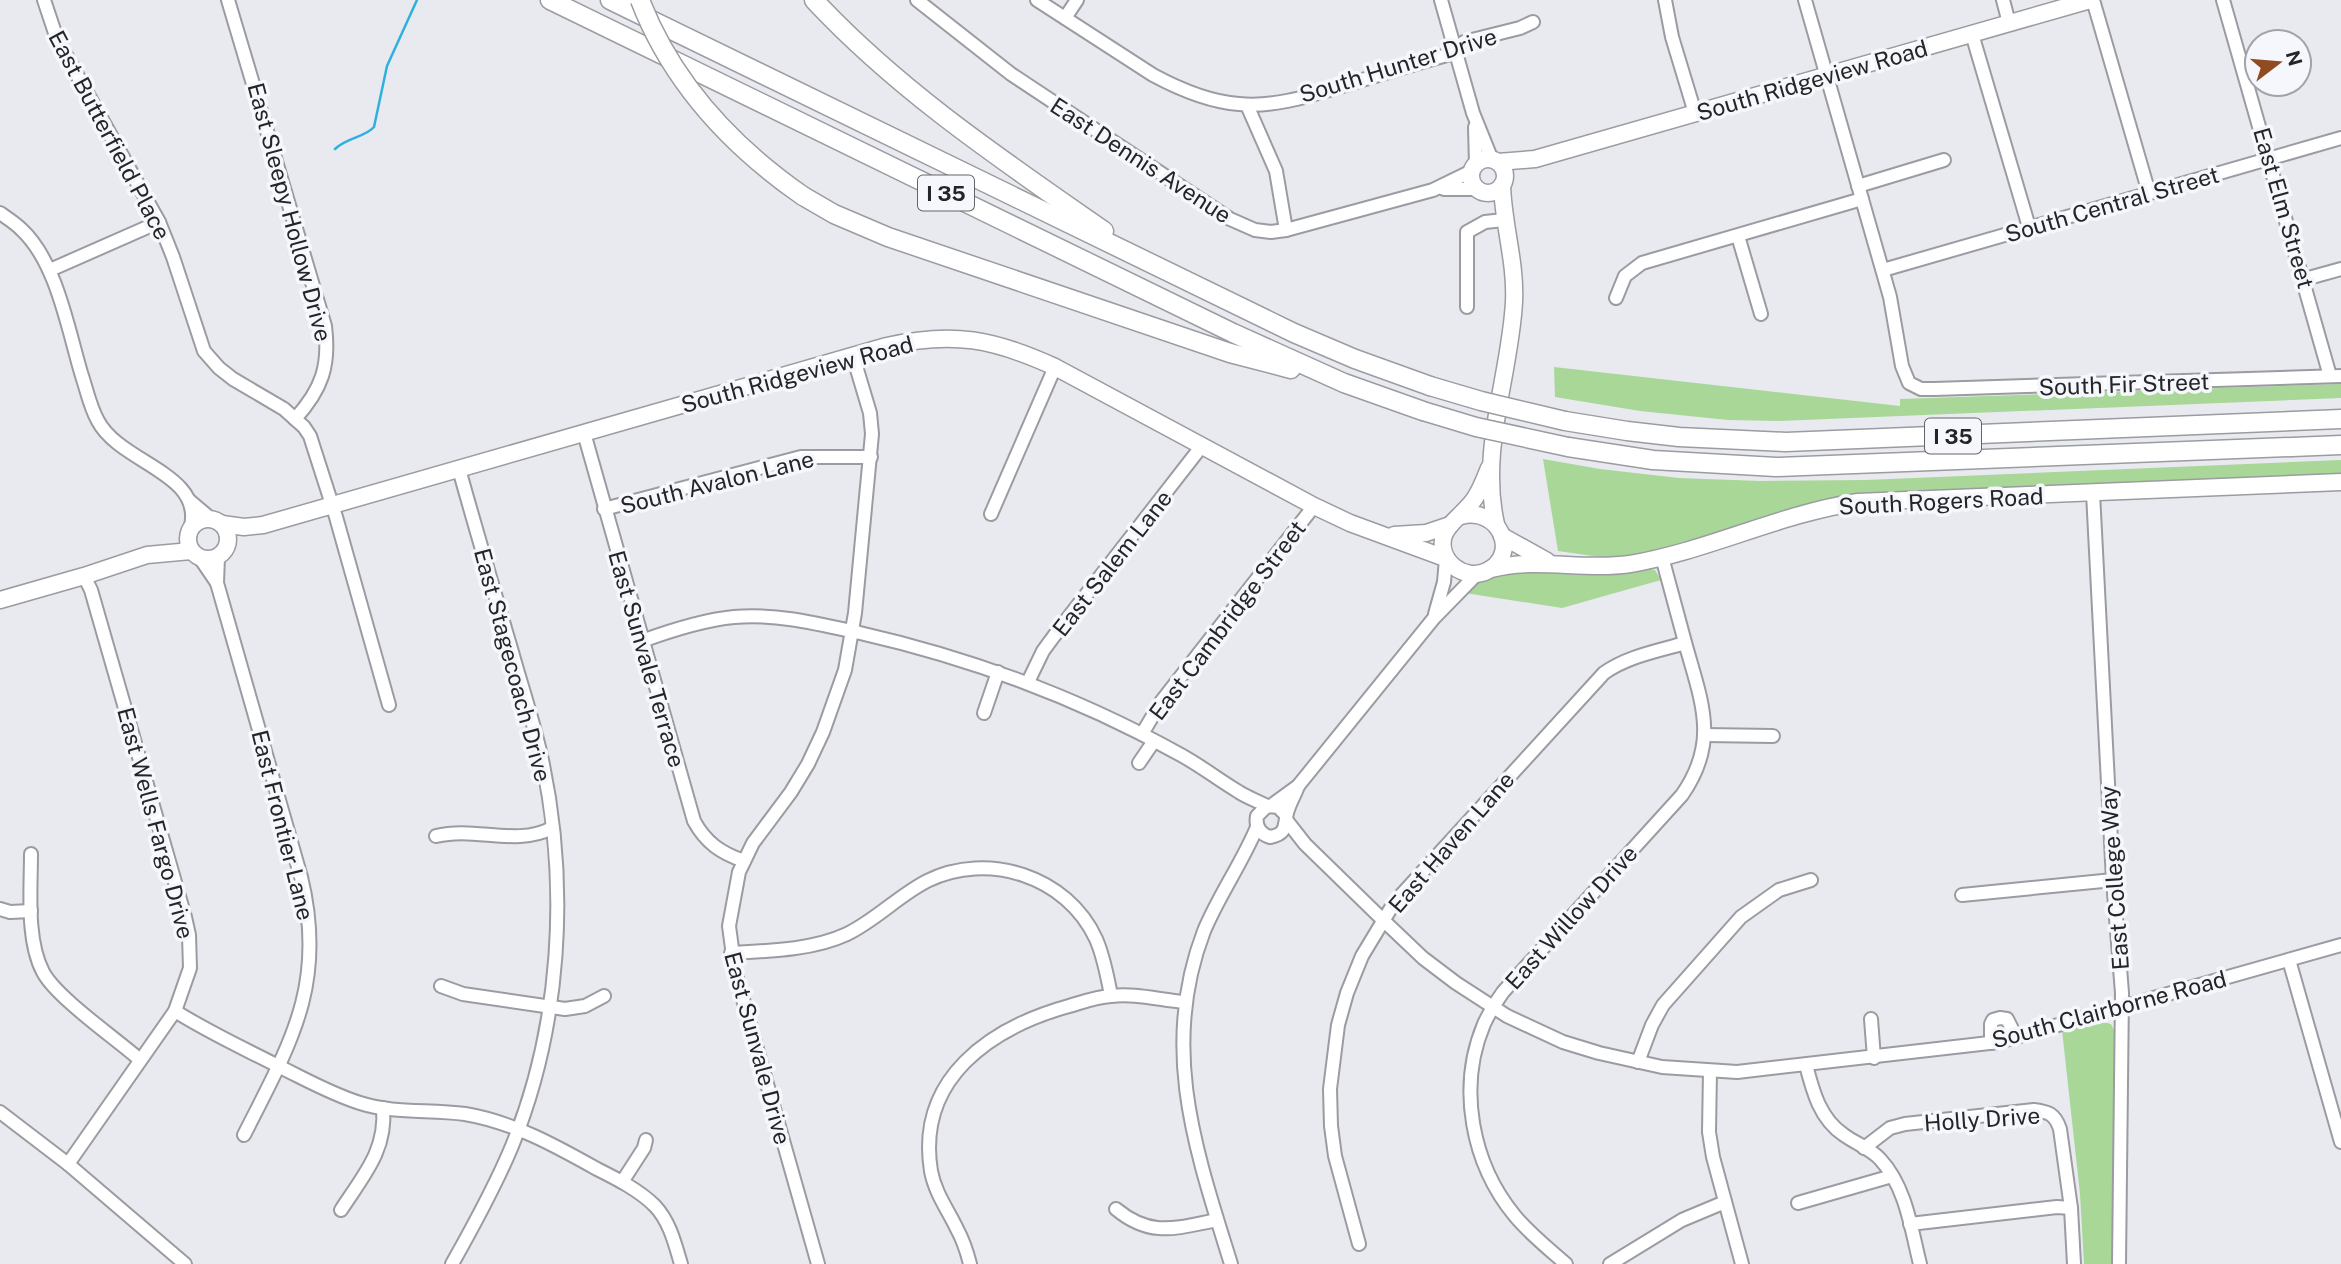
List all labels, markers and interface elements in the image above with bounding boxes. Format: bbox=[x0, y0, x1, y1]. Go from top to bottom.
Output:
street label: South Hunter Drive bbox=[1296, 22, 1500, 108]
street label: East Butterfield Place bbox=[43, 26, 177, 244]
north arrow bbox=[2243, 28, 2313, 98]
street label: South Ridgeview Road bbox=[1693, 34, 1931, 126]
text: N bbox=[2282, 48, 2307, 68]
street label: East Sleepy Hollow Drive bbox=[242, 80, 338, 344]
street label: East Dennis Avenue bbox=[1046, 91, 1236, 229]
street label: East Elm Street bbox=[2248, 124, 2320, 292]
street label: South Central Street bbox=[2002, 161, 2222, 247]
road number: I 35 bbox=[918, 176, 974, 210]
street label: South Ridgeview Road bbox=[678, 330, 916, 418]
street label: South Fir Street bbox=[2038, 368, 2210, 400]
road number: I 35 bbox=[1925, 418, 1981, 453]
street label: South Avalon Lane bbox=[617, 445, 817, 519]
street label: South Rogers Road bbox=[1838, 482, 2044, 520]
street label: East Salem Lane bbox=[1047, 485, 1177, 641]
street label: East Cambridge Street bbox=[1143, 515, 1311, 725]
street label: East Stagecoach Drive bbox=[469, 545, 557, 785]
street label: East Sunvale Terrace bbox=[603, 548, 691, 770]
street label: East Wells Fargo Drive bbox=[112, 704, 200, 942]
street label: East Frontier Lane bbox=[246, 727, 320, 923]
street label: East Haven Lane bbox=[1383, 766, 1519, 918]
street label: East College Way bbox=[2094, 785, 2134, 971]
street label: East Willow Drive bbox=[1499, 840, 1643, 994]
street label: East Sunvale Drive bbox=[719, 949, 797, 1147]
street label: South Clairborne Road bbox=[1989, 965, 2229, 1053]
street label: Holly Drive bbox=[1923, 1101, 2041, 1137]

